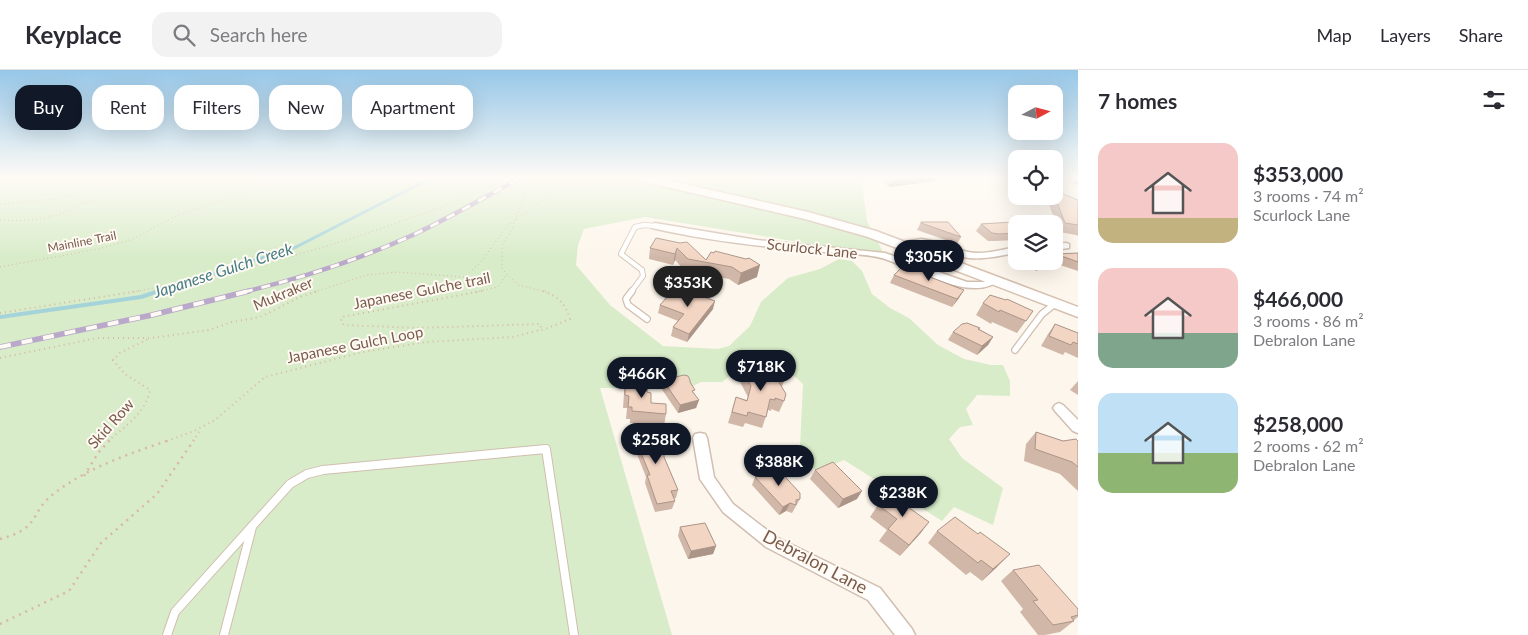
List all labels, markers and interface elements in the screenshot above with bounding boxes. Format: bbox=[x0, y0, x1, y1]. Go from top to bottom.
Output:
search box bbox=[152, 12, 502, 57]
text: Keyplace bbox=[25, 20, 122, 49]
icon: search bbox=[170, 21, 198, 49]
text: Search here bbox=[210, 23, 308, 46]
text: Map bbox=[1316, 24, 1352, 46]
text: Layers bbox=[1380, 24, 1431, 46]
text: Share bbox=[1459, 24, 1503, 46]
chip: Buy bbox=[15, 85, 82, 130]
chip: Rent bbox=[92, 85, 164, 130]
chip: Filters bbox=[174, 85, 259, 130]
chip: New bbox=[269, 85, 342, 130]
chip: Apartment bbox=[352, 85, 473, 130]
north arrow bbox=[1008, 85, 1062, 140]
map controls bbox=[1008, 85, 1063, 270]
icon: filters bbox=[1480, 86, 1508, 114]
text: 7 homes bbox=[1098, 88, 1177, 113]
button: locate bbox=[1008, 150, 1063, 205]
text: $353,000 bbox=[1253, 161, 1343, 186]
icon: home bbox=[1138, 163, 1198, 223]
text: 3 rooms · 74 m² bbox=[1253, 186, 1364, 205]
text: Scurlock Lane bbox=[1253, 205, 1350, 224]
button: layers bbox=[1008, 215, 1063, 270]
street label: Mainline Trail bbox=[46, 227, 118, 256]
street label: Scurlock Lane bbox=[766, 234, 858, 262]
water label: Japanese Gulch Creek bbox=[150, 238, 295, 301]
pin: $305K bbox=[894, 240, 964, 282]
text: $305K bbox=[905, 246, 953, 265]
pin: $353K bbox=[653, 266, 723, 308]
street label: Japanese Gulche trail bbox=[352, 268, 492, 312]
street label: Mukraker bbox=[250, 272, 316, 314]
text: $353K bbox=[664, 272, 712, 291]
text: $466,000 bbox=[1253, 286, 1343, 311]
icon: home bbox=[1138, 288, 1198, 348]
text: 3 rooms · 86 m² bbox=[1253, 311, 1364, 330]
street label: Japanese Gulch Loop bbox=[285, 322, 425, 366]
text: Debralon Lane bbox=[1253, 330, 1356, 349]
pin: $718K bbox=[726, 350, 796, 392]
pin: $466K bbox=[607, 356, 677, 399]
text: $718K bbox=[737, 356, 785, 375]
text: $466K bbox=[618, 363, 666, 382]
street label: Skid Row bbox=[83, 395, 137, 452]
text: $258,000 bbox=[1253, 411, 1343, 436]
icon: home bbox=[1138, 413, 1198, 473]
pin: $258K bbox=[621, 422, 691, 465]
text: $258K bbox=[632, 429, 680, 448]
text: 2 rooms · 62 m² bbox=[1253, 436, 1364, 455]
pin: $388K bbox=[744, 444, 814, 487]
text: $388K bbox=[755, 451, 803, 470]
text: Debralon Lane bbox=[1253, 455, 1356, 474]
pin: $238K bbox=[868, 476, 938, 518]
text: $238K bbox=[879, 482, 927, 501]
street label: Debralon Lane bbox=[759, 524, 872, 598]

